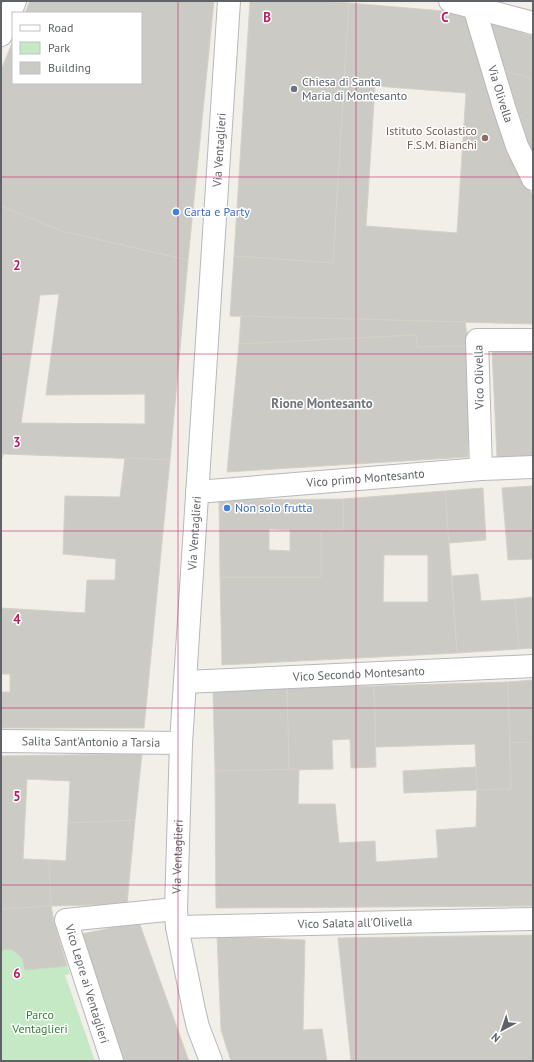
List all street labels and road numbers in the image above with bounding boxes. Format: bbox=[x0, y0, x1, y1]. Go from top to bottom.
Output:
street label: Via Olivella bbox=[485, 63, 517, 124]
street label: Via Ventaglieri bbox=[209, 112, 229, 188]
street label: Vico Olivella bbox=[470, 345, 487, 410]
street label: Vico primo Montesanto bbox=[305, 466, 425, 490]
street label: Via Ventaglieri bbox=[184, 496, 204, 572]
street label: Vico Secondo Montesanto bbox=[292, 663, 425, 684]
street label: Salita Sant'Antonio a Tarsia bbox=[22, 733, 160, 750]
street label: Via Ventaglieri bbox=[168, 819, 186, 895]
street label: Vico Salata all'Olivella bbox=[296, 914, 413, 931]
street label: Vico Lepre ai Ventaglieri bbox=[62, 922, 113, 1045]

